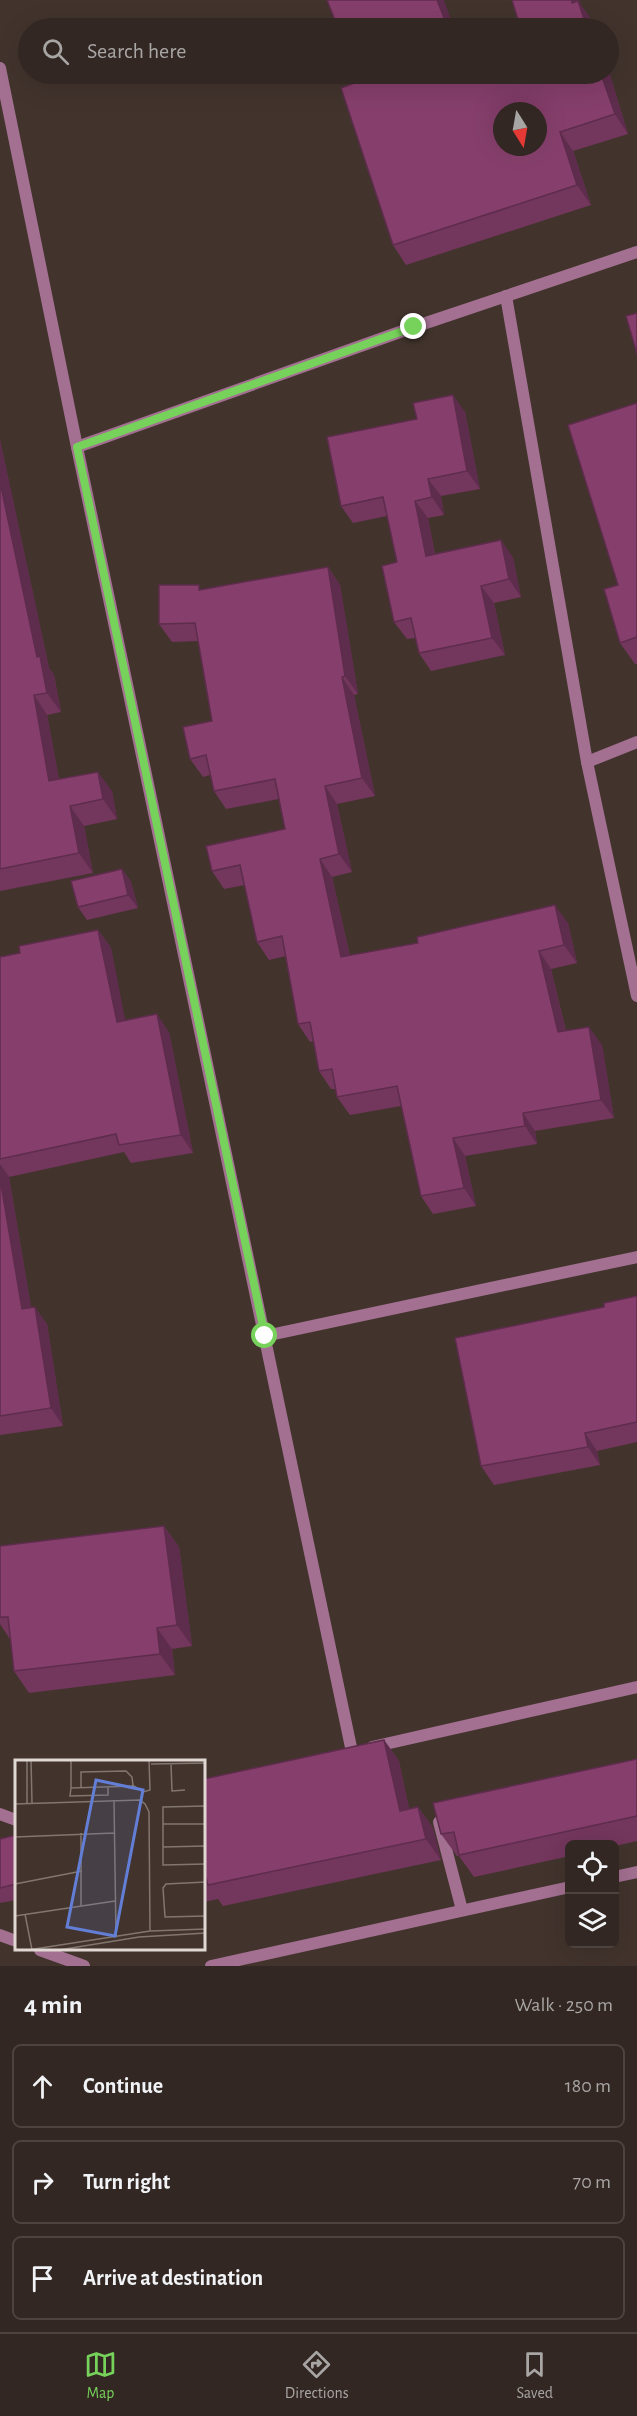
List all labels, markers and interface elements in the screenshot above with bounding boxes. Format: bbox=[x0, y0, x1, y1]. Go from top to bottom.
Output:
search box bbox=[18, 18, 619, 84]
icon: search bbox=[39, 35, 72, 68]
text: Search here bbox=[87, 40, 186, 62]
north arrow bbox=[493, 102, 547, 156]
route end bbox=[400, 313, 426, 339]
route start bbox=[251, 1322, 277, 1348]
inset map bbox=[15, 1760, 206, 1951]
map controls bbox=[565, 1840, 619, 1948]
button: locate bbox=[565, 1840, 619, 1894]
button: layers bbox=[565, 1894, 619, 1948]
text: 4 min bbox=[24, 1992, 83, 2018]
text: Walk · 250 m bbox=[514, 1995, 613, 2015]
icon: ahead bbox=[26, 2070, 59, 2103]
text: Continue bbox=[83, 2075, 163, 2097]
text: 180 m bbox=[565, 2076, 611, 2096]
icon: right bbox=[26, 2166, 59, 2199]
text: Turn right bbox=[83, 2171, 170, 2193]
text: 70 m bbox=[573, 2172, 611, 2192]
icon: arrive bbox=[26, 2262, 59, 2295]
text: Arrive at destination bbox=[83, 2267, 263, 2289]
tab: Map bbox=[84, 2348, 117, 2403]
tab: Directions bbox=[285, 2348, 349, 2403]
tab: Saved bbox=[516, 2348, 553, 2403]

